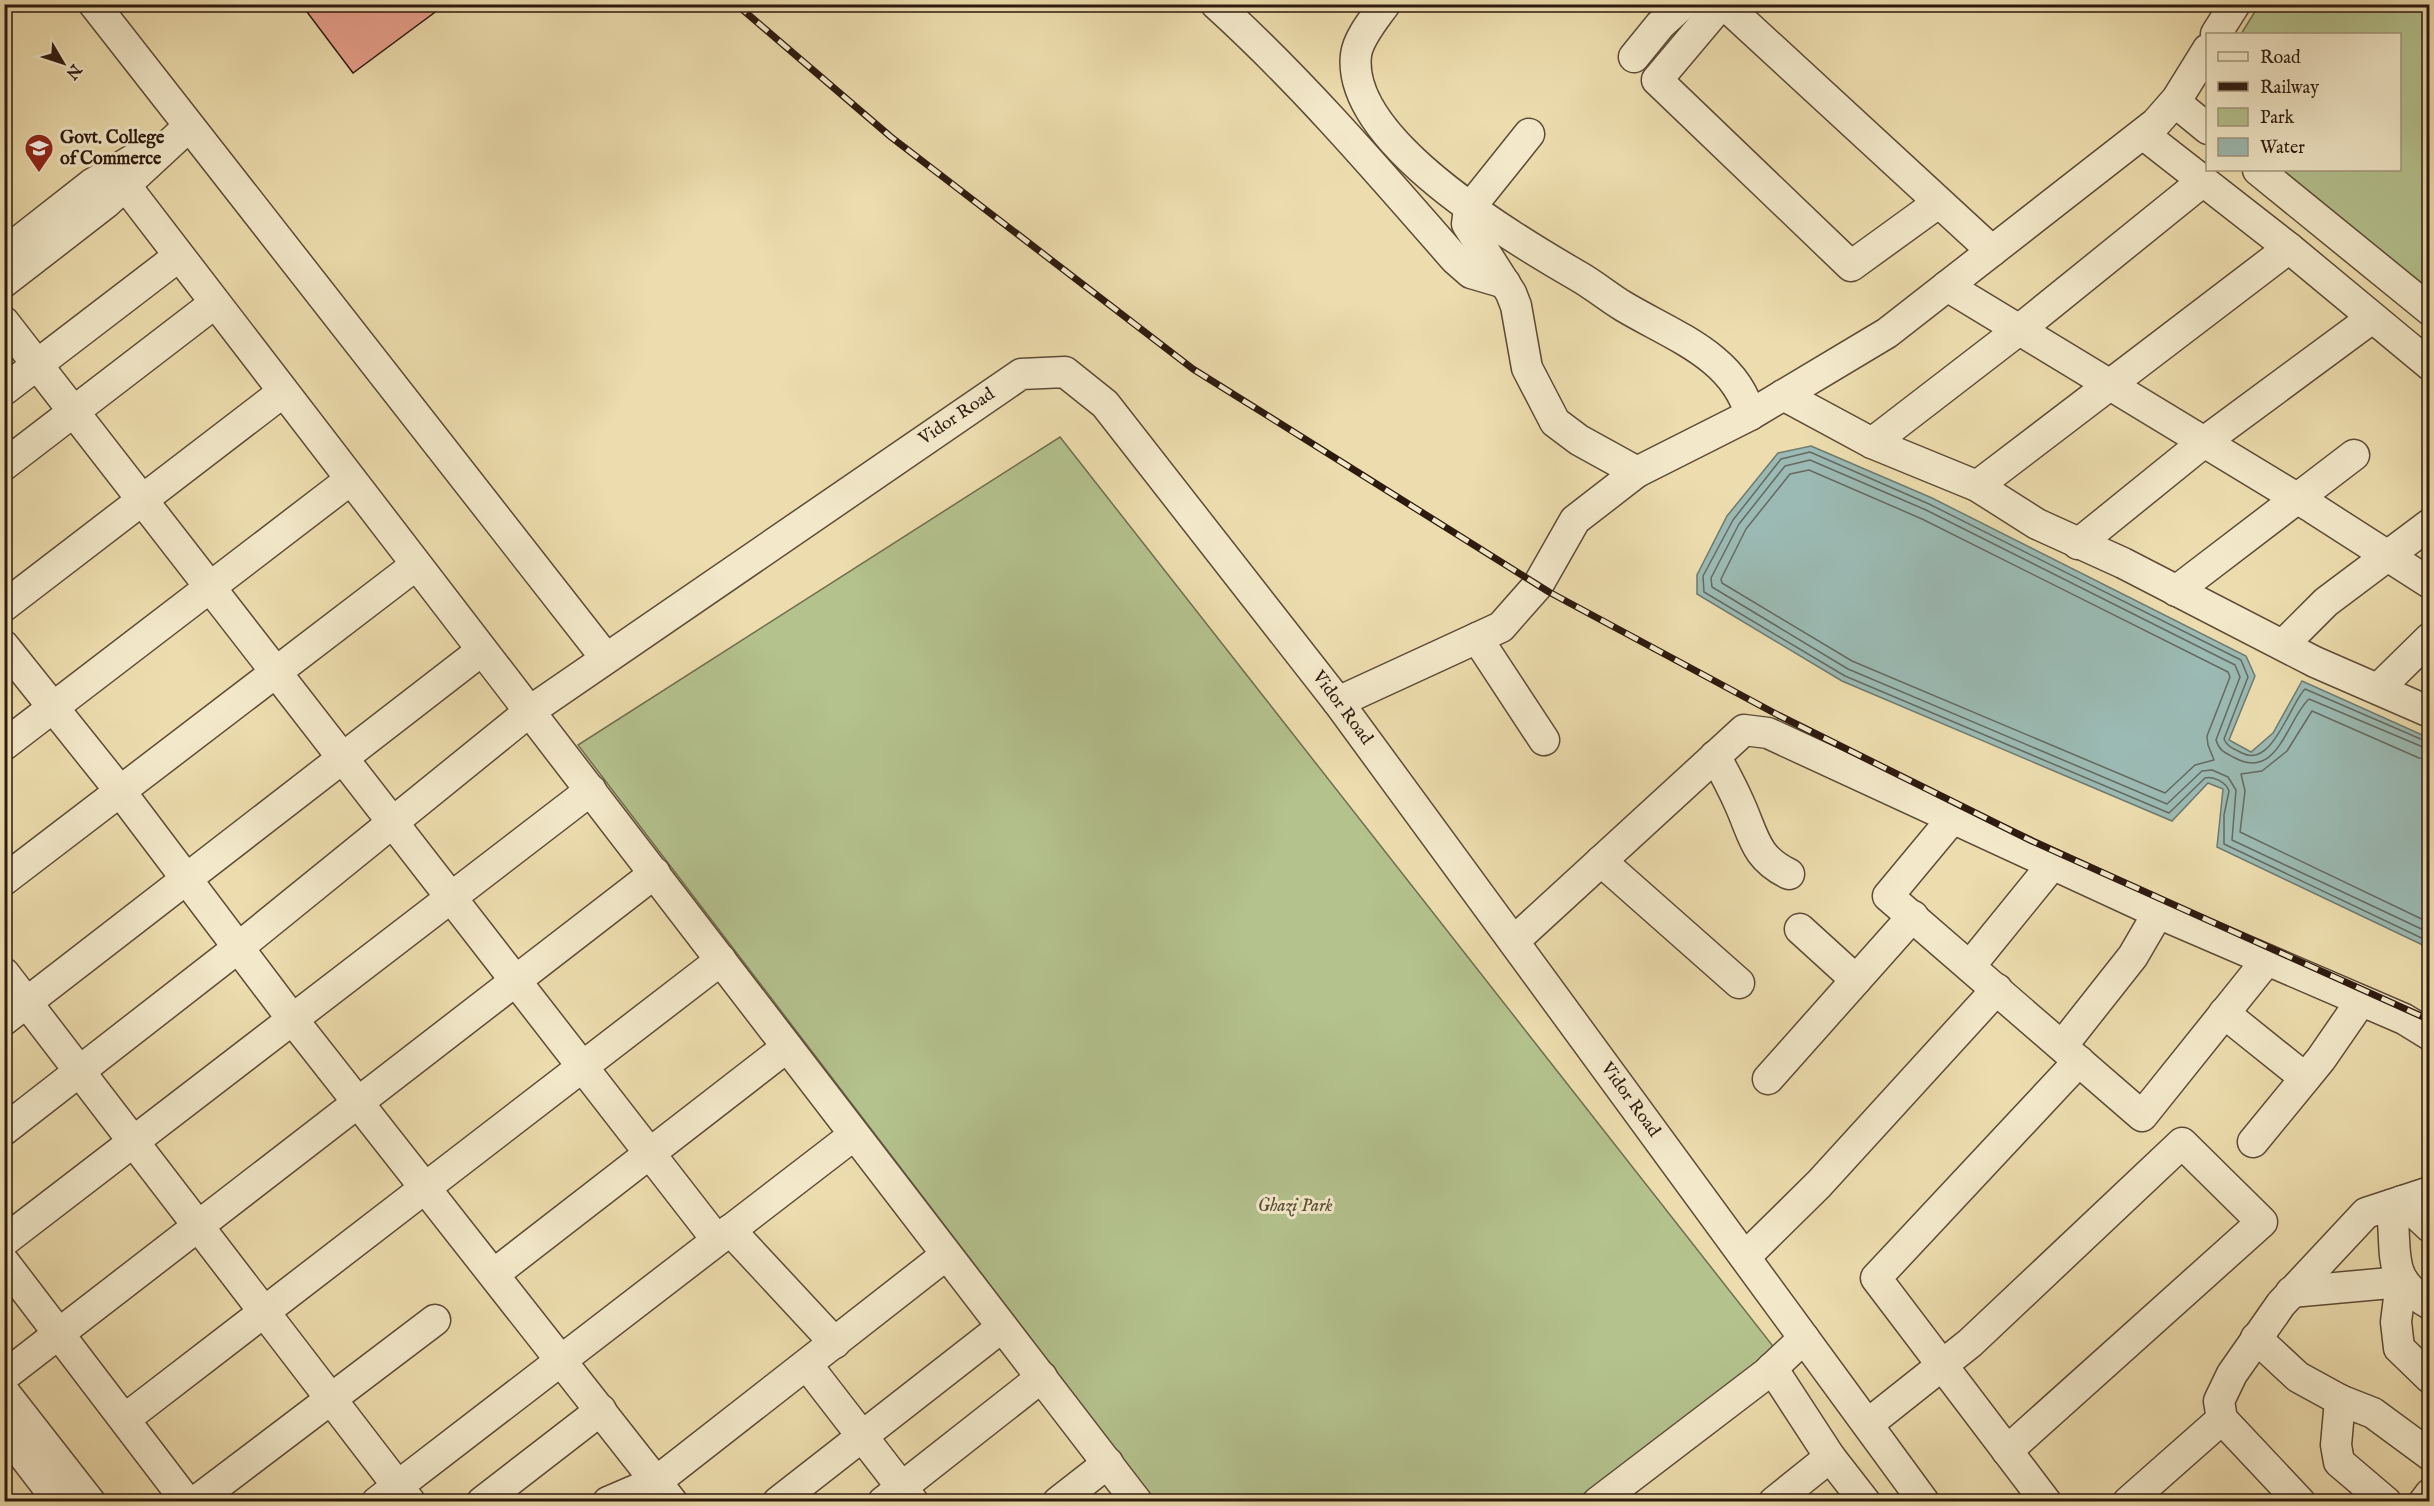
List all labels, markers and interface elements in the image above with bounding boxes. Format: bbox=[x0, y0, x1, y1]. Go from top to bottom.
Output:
north arrow bbox=[33, 33, 93, 93]
legend bbox=[2206, 33, 2401, 171]
text: Road bbox=[2260, 47, 2301, 70]
text: N bbox=[61, 59, 86, 83]
text: Railway bbox=[2260, 77, 2319, 100]
text: Park bbox=[2260, 107, 2295, 130]
place label: Govt. College of Commerce bbox=[60, 127, 165, 171]
school or university icon: Govt. College of Commerce bbox=[23, 132, 55, 174]
text: Water bbox=[2260, 137, 2305, 160]
street label: Vidor Road bbox=[914, 383, 1000, 451]
street label: Vidor Road bbox=[1306, 666, 1378, 750]
street label: Vidor Road bbox=[1595, 1057, 1665, 1142]
park label: Ghazi Park bbox=[1258, 1195, 1332, 1218]

